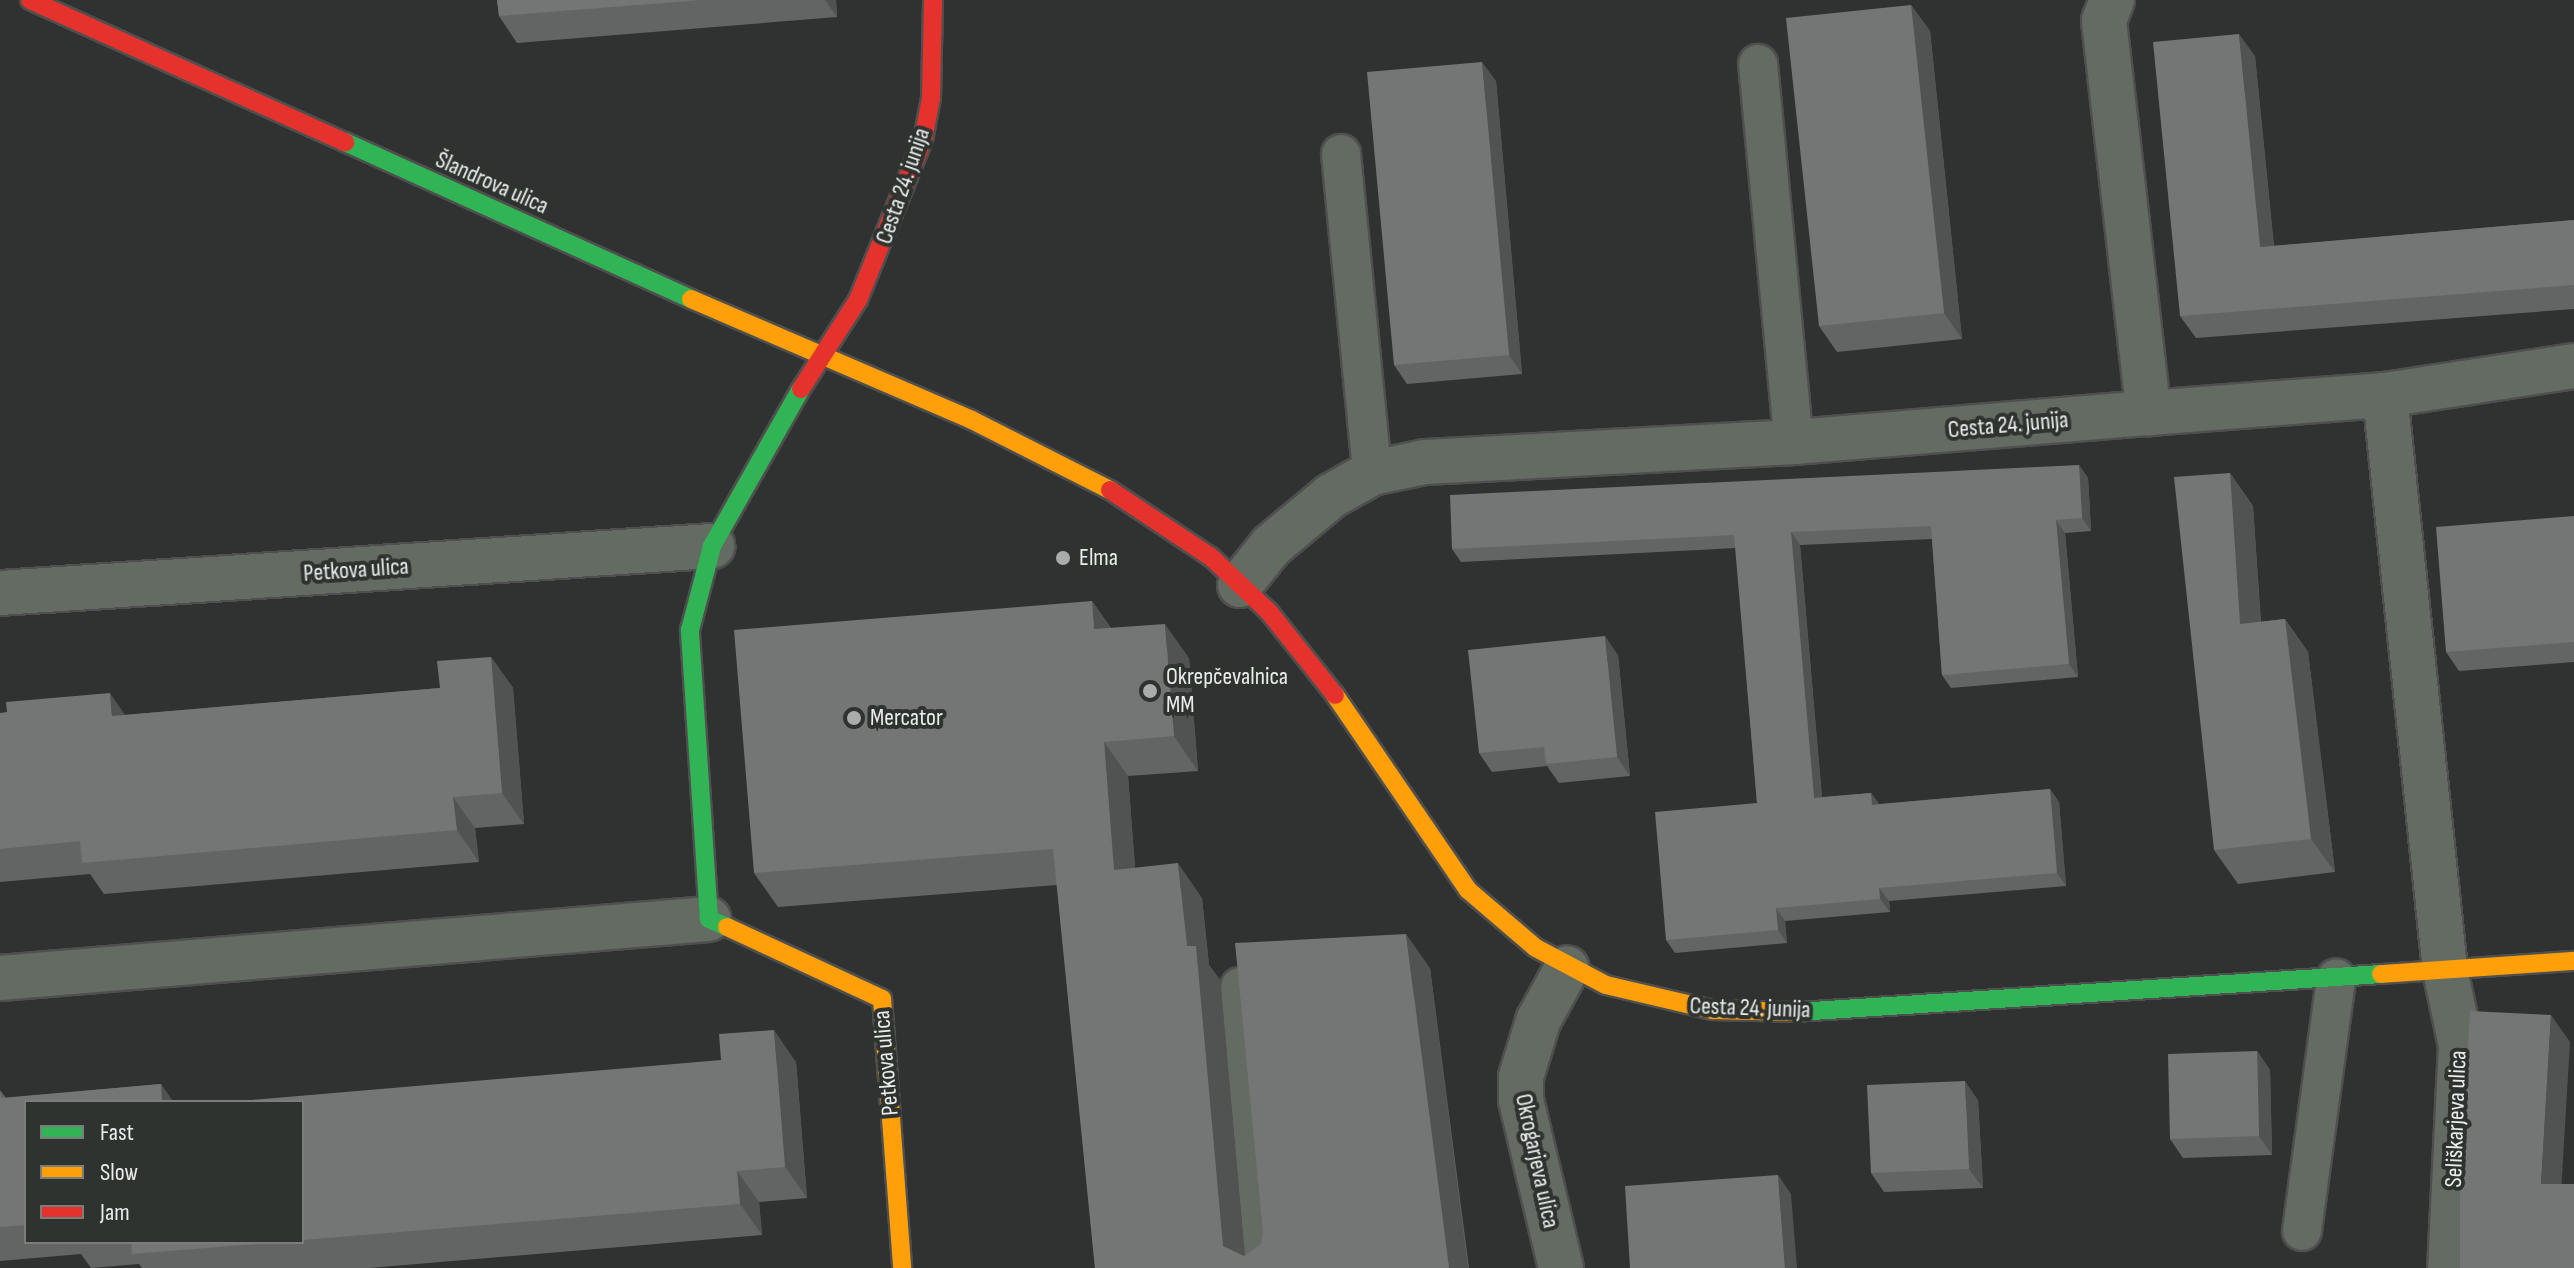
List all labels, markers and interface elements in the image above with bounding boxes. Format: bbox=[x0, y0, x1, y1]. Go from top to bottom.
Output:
street label: Cesta 24. junija bbox=[870, 124, 936, 248]
street label: Šlandrova ulica bbox=[431, 145, 553, 221]
street label: Cesta 24. junija bbox=[1947, 405, 2069, 445]
place label: Elma bbox=[1079, 544, 1118, 572]
marker: Elma bbox=[1054, 549, 1072, 567]
street label: Petkova ulica bbox=[302, 552, 410, 588]
place label: Okrepčevalnica MM bbox=[1166, 663, 1288, 719]
marker: Okrepčevalnica MM bbox=[1141, 682, 1159, 700]
place label: Mercator bbox=[870, 704, 943, 732]
marker: Mercator bbox=[845, 709, 863, 727]
street label: Cesta 24. junija bbox=[1689, 992, 1811, 1024]
street label: Petkova ulica bbox=[867, 1009, 905, 1117]
street label: Seliškarjeva ulica bbox=[2439, 1050, 2473, 1188]
street label: Okrogarjeva ulica bbox=[1509, 1091, 1565, 1231]
legend bbox=[24, 1100, 304, 1244]
text: Fast bbox=[100, 1118, 134, 1147]
text: Slow bbox=[100, 1158, 138, 1187]
text: Jam bbox=[100, 1198, 130, 1227]

